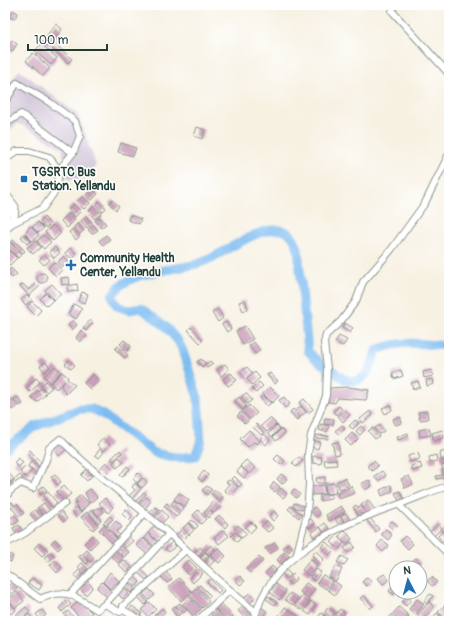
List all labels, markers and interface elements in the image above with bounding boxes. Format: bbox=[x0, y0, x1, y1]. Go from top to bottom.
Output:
scale bar bbox=[28, 26, 107, 52]
text: 100 m bbox=[34, 33, 69, 48]
place label: TGSRTC Bus Station. Yellandu bbox=[31, 165, 116, 194]
marker: TGSRTC Bus Station. Yellandu bbox=[19, 174, 29, 184]
place label: Community Health Center, Yellandu bbox=[80, 251, 175, 280]
marker: Community Health Center, Yellandu bbox=[65, 259, 77, 271]
north arrow bbox=[388, 560, 428, 600]
text: N bbox=[403, 564, 412, 577]

